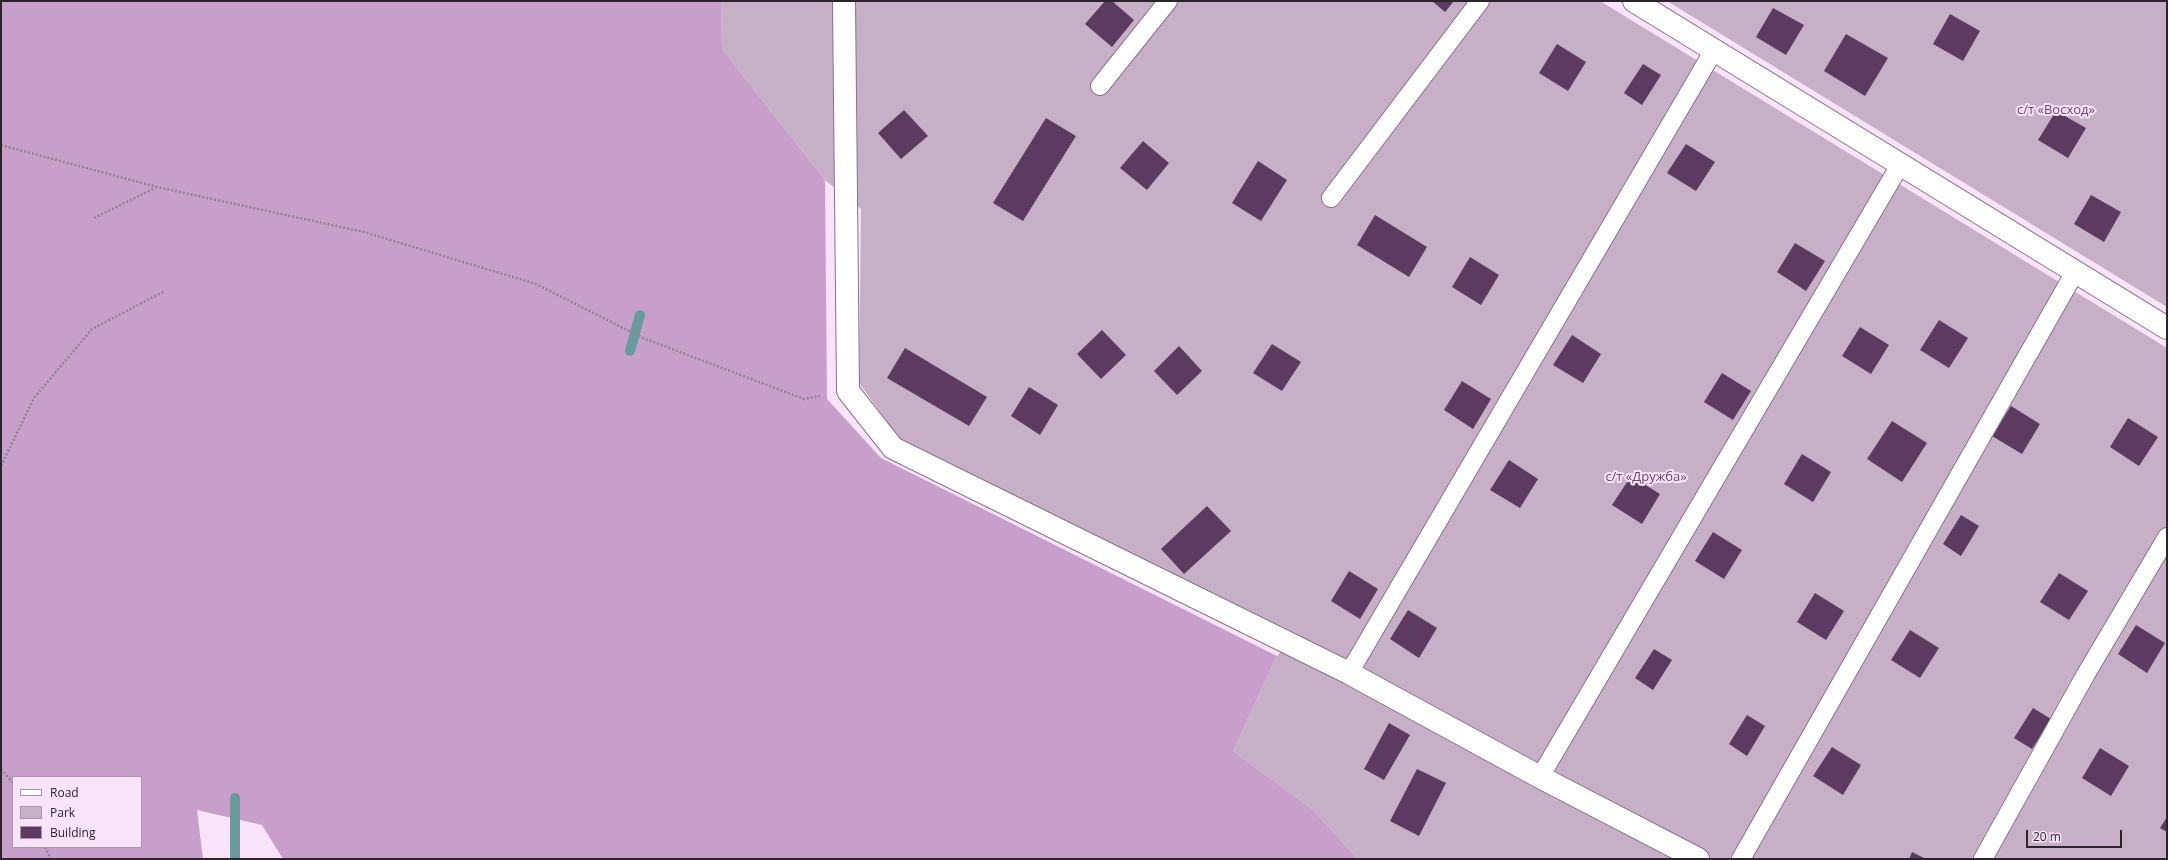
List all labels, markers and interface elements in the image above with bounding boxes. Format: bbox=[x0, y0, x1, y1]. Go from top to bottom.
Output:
park label: с/т «Восход» bbox=[2017, 102, 2095, 118]
park label: с/т «Дружба» bbox=[1605, 469, 1687, 485]
legend bbox=[12, 776, 142, 848]
text: Road bbox=[50, 784, 79, 801]
text: Park bbox=[50, 804, 75, 821]
scale bar bbox=[2028, 822, 2124, 848]
text: Building bbox=[50, 824, 95, 841]
text: 20 m bbox=[2033, 828, 2061, 845]

